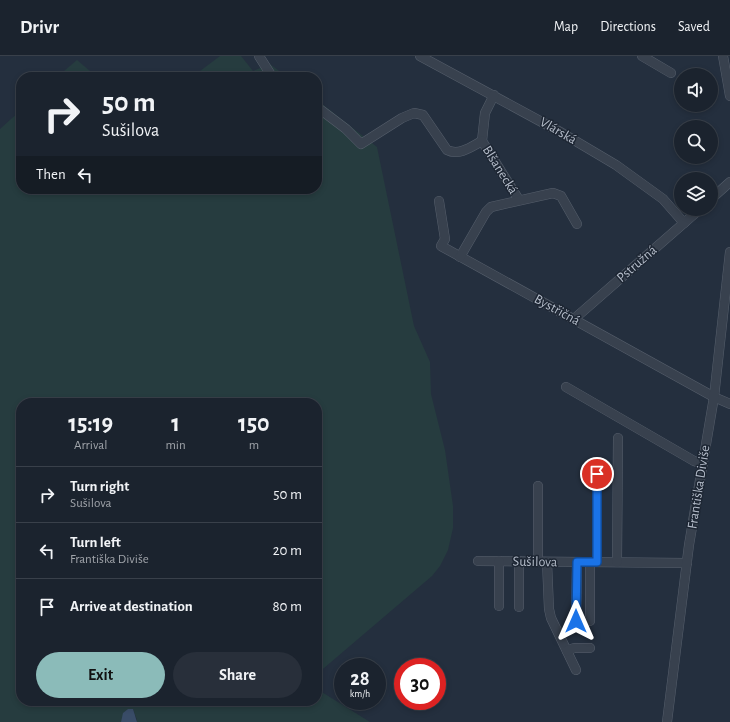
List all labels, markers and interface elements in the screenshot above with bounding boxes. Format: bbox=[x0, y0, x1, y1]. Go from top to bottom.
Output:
text: Drivr bbox=[20, 18, 59, 37]
text: Map bbox=[554, 20, 578, 34]
text: Directions bbox=[600, 20, 656, 34]
text: Saved bbox=[678, 20, 710, 34]
map controls bbox=[674, 68, 718, 216]
button: sound bbox=[674, 68, 718, 112]
icon: right bbox=[36, 88, 88, 140]
text: 50 m bbox=[102, 89, 156, 117]
street label: Vlárská bbox=[537, 115, 579, 147]
button: search bbox=[674, 120, 718, 164]
text: Sušilova bbox=[102, 122, 159, 140]
street label: Blšanecká bbox=[480, 143, 521, 197]
icon: left bbox=[74, 164, 96, 186]
text: Then bbox=[36, 167, 66, 182]
button: layers bbox=[674, 172, 718, 216]
street label: Pstružná bbox=[614, 243, 660, 285]
street label: Bystřičná bbox=[532, 292, 583, 329]
text: 15:19 bbox=[68, 412, 113, 436]
text: 1 bbox=[171, 412, 180, 436]
text: 150 bbox=[238, 412, 270, 436]
text: Arrival bbox=[74, 439, 107, 452]
text: min bbox=[165, 439, 186, 452]
text: m bbox=[249, 439, 259, 452]
street label: Františka Diviše bbox=[685, 444, 713, 530]
pin bbox=[580, 457, 614, 491]
icon: arrive bbox=[586, 463, 608, 485]
text: Turn right bbox=[70, 479, 129, 494]
icon: right bbox=[36, 484, 58, 506]
text: 50 m bbox=[273, 487, 302, 502]
text: Sušilova bbox=[70, 497, 111, 510]
text: Turn left bbox=[70, 535, 121, 550]
icon: left bbox=[36, 540, 58, 562]
text: 20 m bbox=[273, 543, 302, 558]
text: Františka Diviše bbox=[70, 553, 149, 566]
street label: Sušilova bbox=[513, 555, 558, 569]
icon: arrive bbox=[36, 596, 58, 618]
text: Arrive at destination bbox=[70, 599, 193, 614]
text: 80 m bbox=[272, 599, 302, 614]
position arrow bbox=[555, 600, 597, 642]
button: Exit bbox=[36, 652, 165, 698]
button: Share bbox=[173, 652, 302, 698]
speed limit sign: 30 bbox=[394, 658, 446, 710]
text: 28 bbox=[350, 669, 370, 689]
text: km/h bbox=[350, 689, 370, 699]

